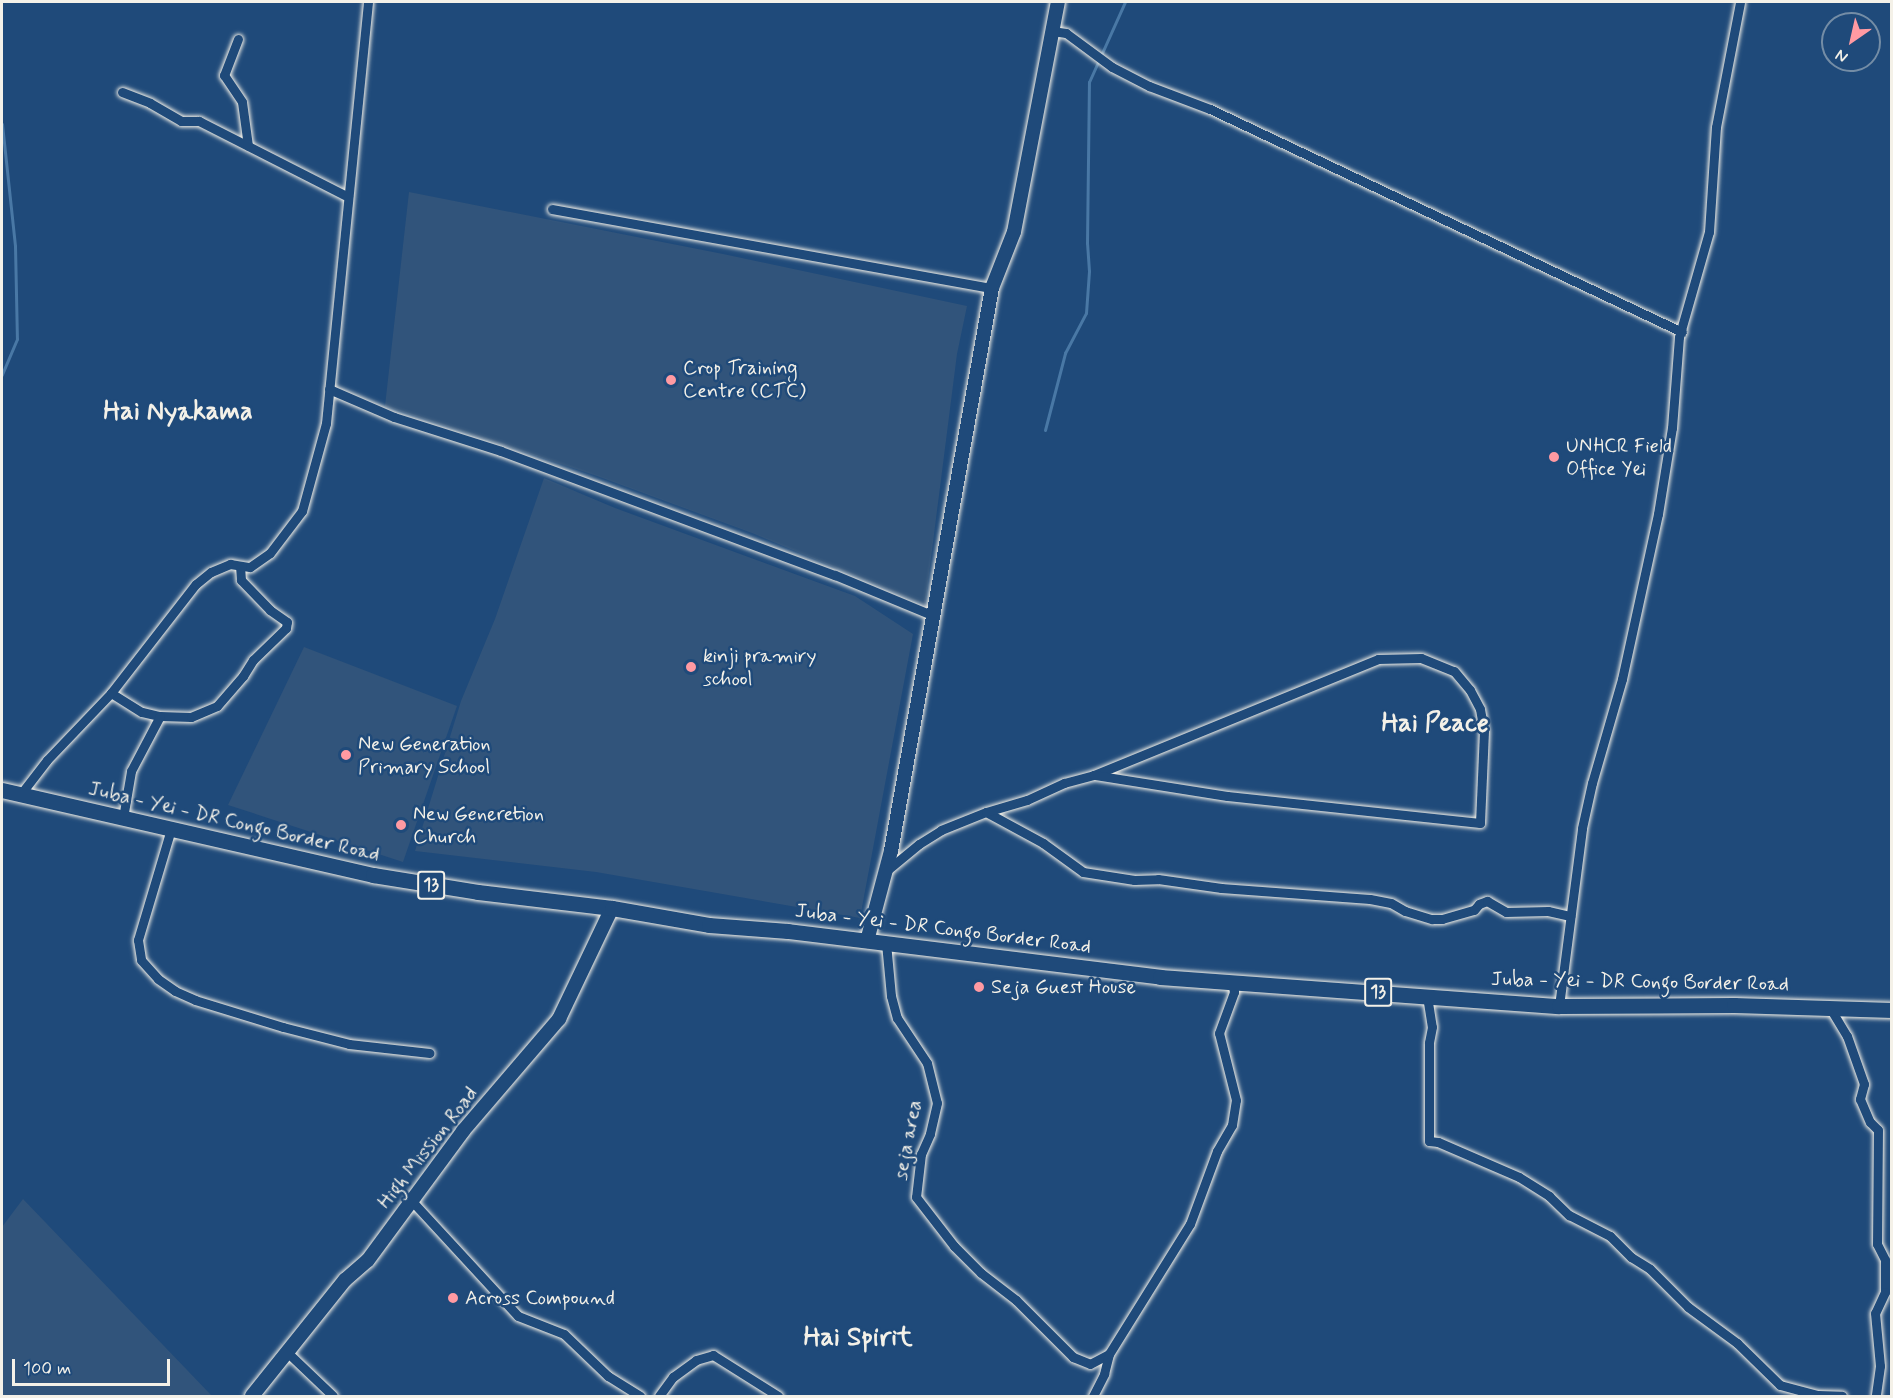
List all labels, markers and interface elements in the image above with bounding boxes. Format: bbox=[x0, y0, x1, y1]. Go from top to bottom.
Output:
north arrow bbox=[1821, 12, 1881, 72]
text: N bbox=[1831, 44, 1852, 67]
place label: Crop Training Centre (CTC) bbox=[683, 356, 806, 403]
marker: Crop Training Centre (CTC) bbox=[664, 373, 678, 387]
district label: Hai Nyakama bbox=[103, 397, 253, 429]
place label: UNHCR Field Office Yei bbox=[1566, 434, 1673, 481]
marker: UNHCR Field Office Yei bbox=[1547, 450, 1561, 464]
place label: kinji pramiry school bbox=[703, 644, 816, 691]
marker: kinji pramiry school bbox=[684, 660, 698, 674]
district label: Hai Peace bbox=[1382, 709, 1488, 741]
place label: New Generation Primary School bbox=[358, 732, 494, 779]
marker: New Generation Primary School bbox=[339, 748, 353, 762]
street label: Juba - Yei - DR Congo Border Road bbox=[86, 777, 382, 867]
place label: New Generetion Church bbox=[413, 802, 546, 849]
marker: New Generetion Church bbox=[394, 818, 408, 832]
road number: 13 bbox=[416, 870, 446, 900]
street label: Juba - Yei - DR Congo Border Road bbox=[793, 899, 1093, 959]
street label: Juba - Yei - DR Congo Border Road bbox=[1490, 967, 1790, 997]
place label: Seja Guest House bbox=[991, 975, 1133, 999]
road number: 13 bbox=[1363, 977, 1393, 1007]
marker: Seja Guest House bbox=[972, 980, 986, 994]
street label: High Mission Road bbox=[373, 1082, 483, 1214]
street label: seja area bbox=[888, 1098, 928, 1182]
place label: Across Compound bbox=[465, 1286, 615, 1310]
marker: Across Compound bbox=[446, 1291, 460, 1305]
district label: Hai Spirit bbox=[804, 1323, 912, 1355]
scale bar bbox=[15, 1347, 172, 1385]
text: 100 m bbox=[23, 1357, 71, 1381]

